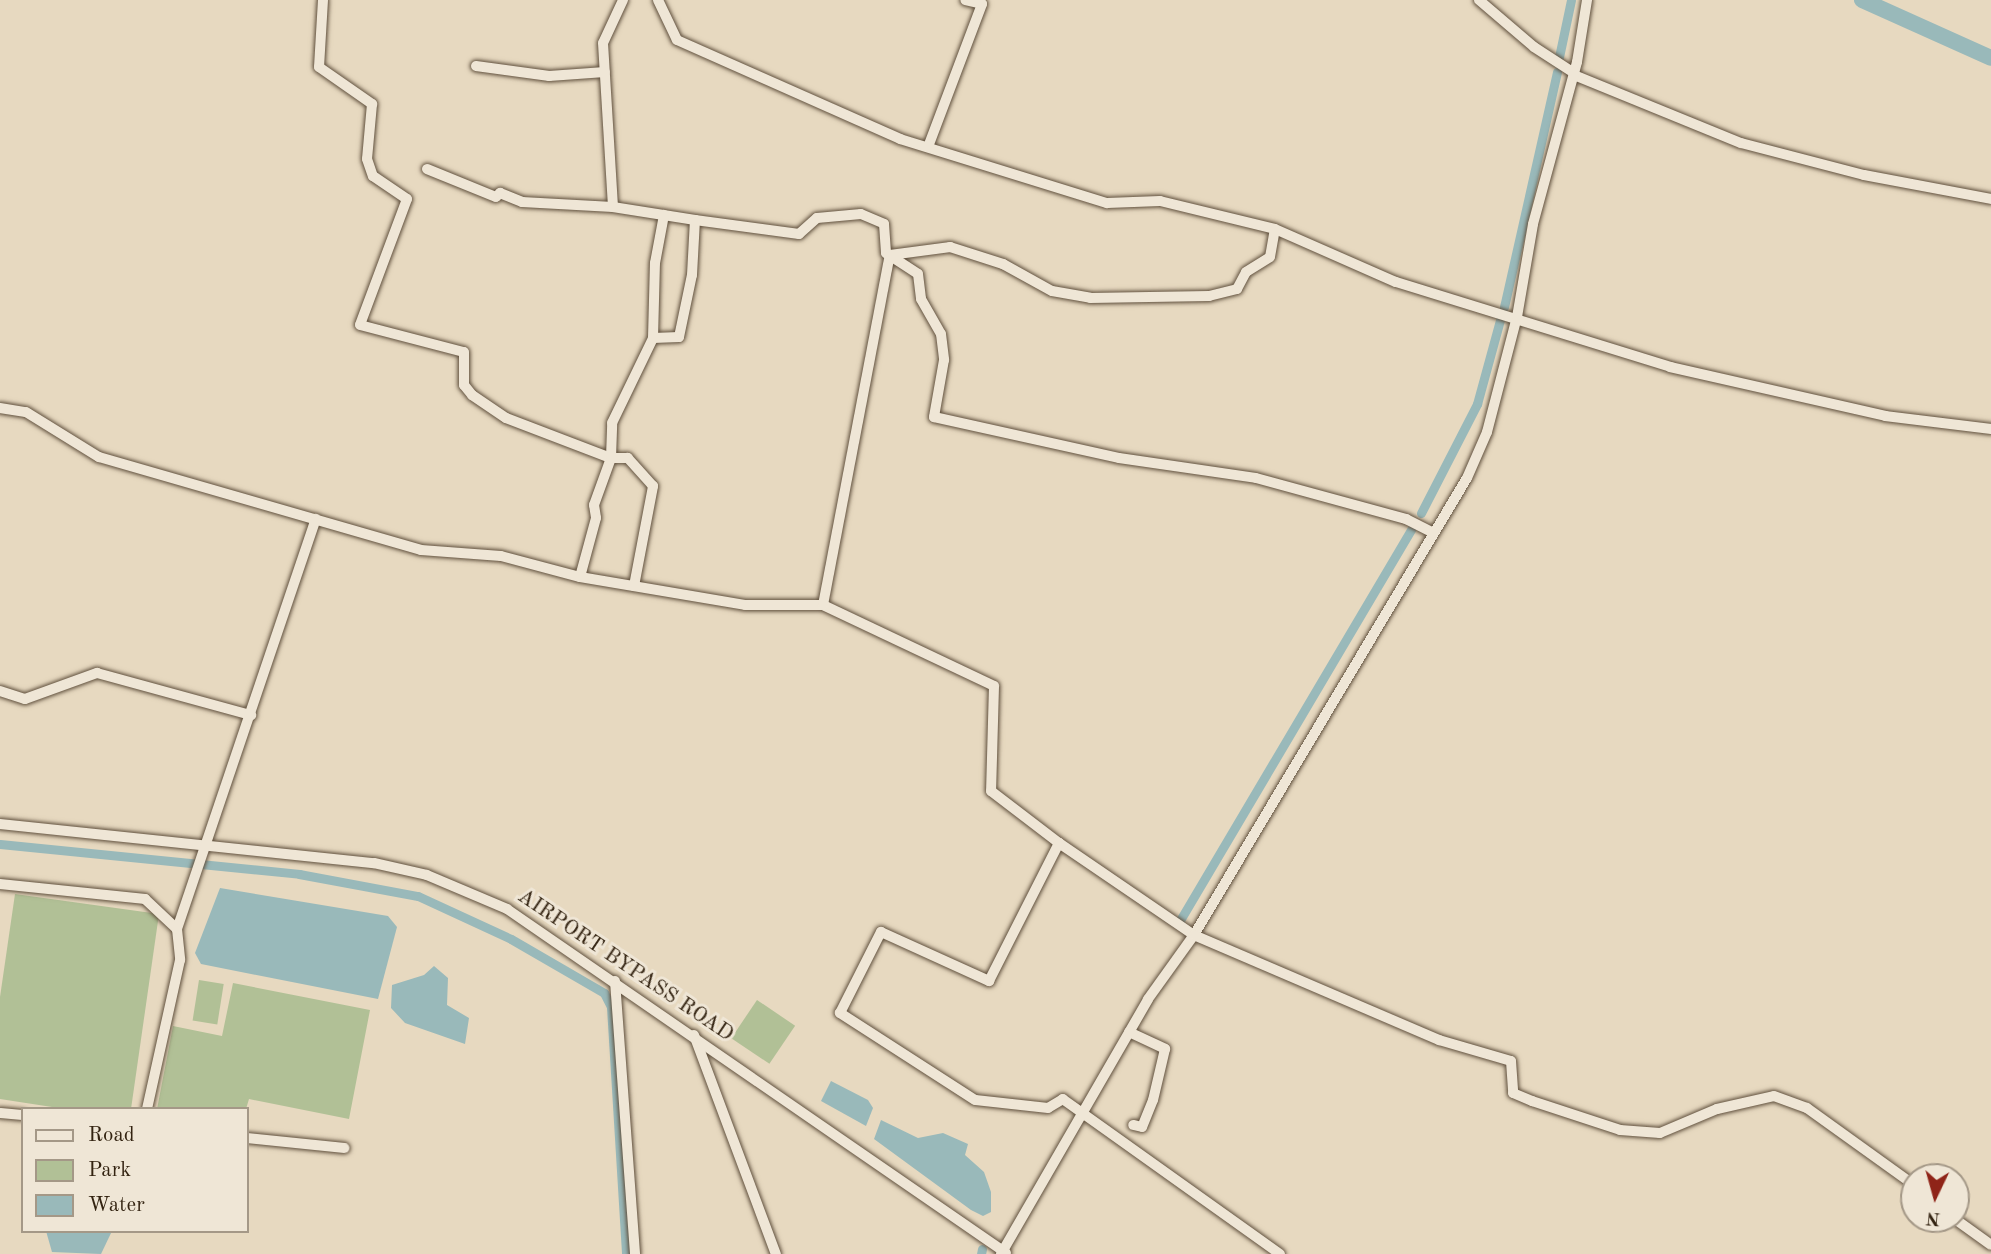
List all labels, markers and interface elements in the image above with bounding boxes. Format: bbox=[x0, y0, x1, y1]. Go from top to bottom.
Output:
street label: AIRPORT BYPASS ROAD bbox=[512, 884, 738, 1048]
legend bbox=[21, 1107, 248, 1233]
text: Road bbox=[88, 1125, 135, 1146]
text: Park bbox=[88, 1160, 131, 1181]
north arrow bbox=[1900, 1163, 1970, 1233]
text: Water bbox=[88, 1195, 145, 1216]
text: N bbox=[1925, 1207, 1941, 1228]

